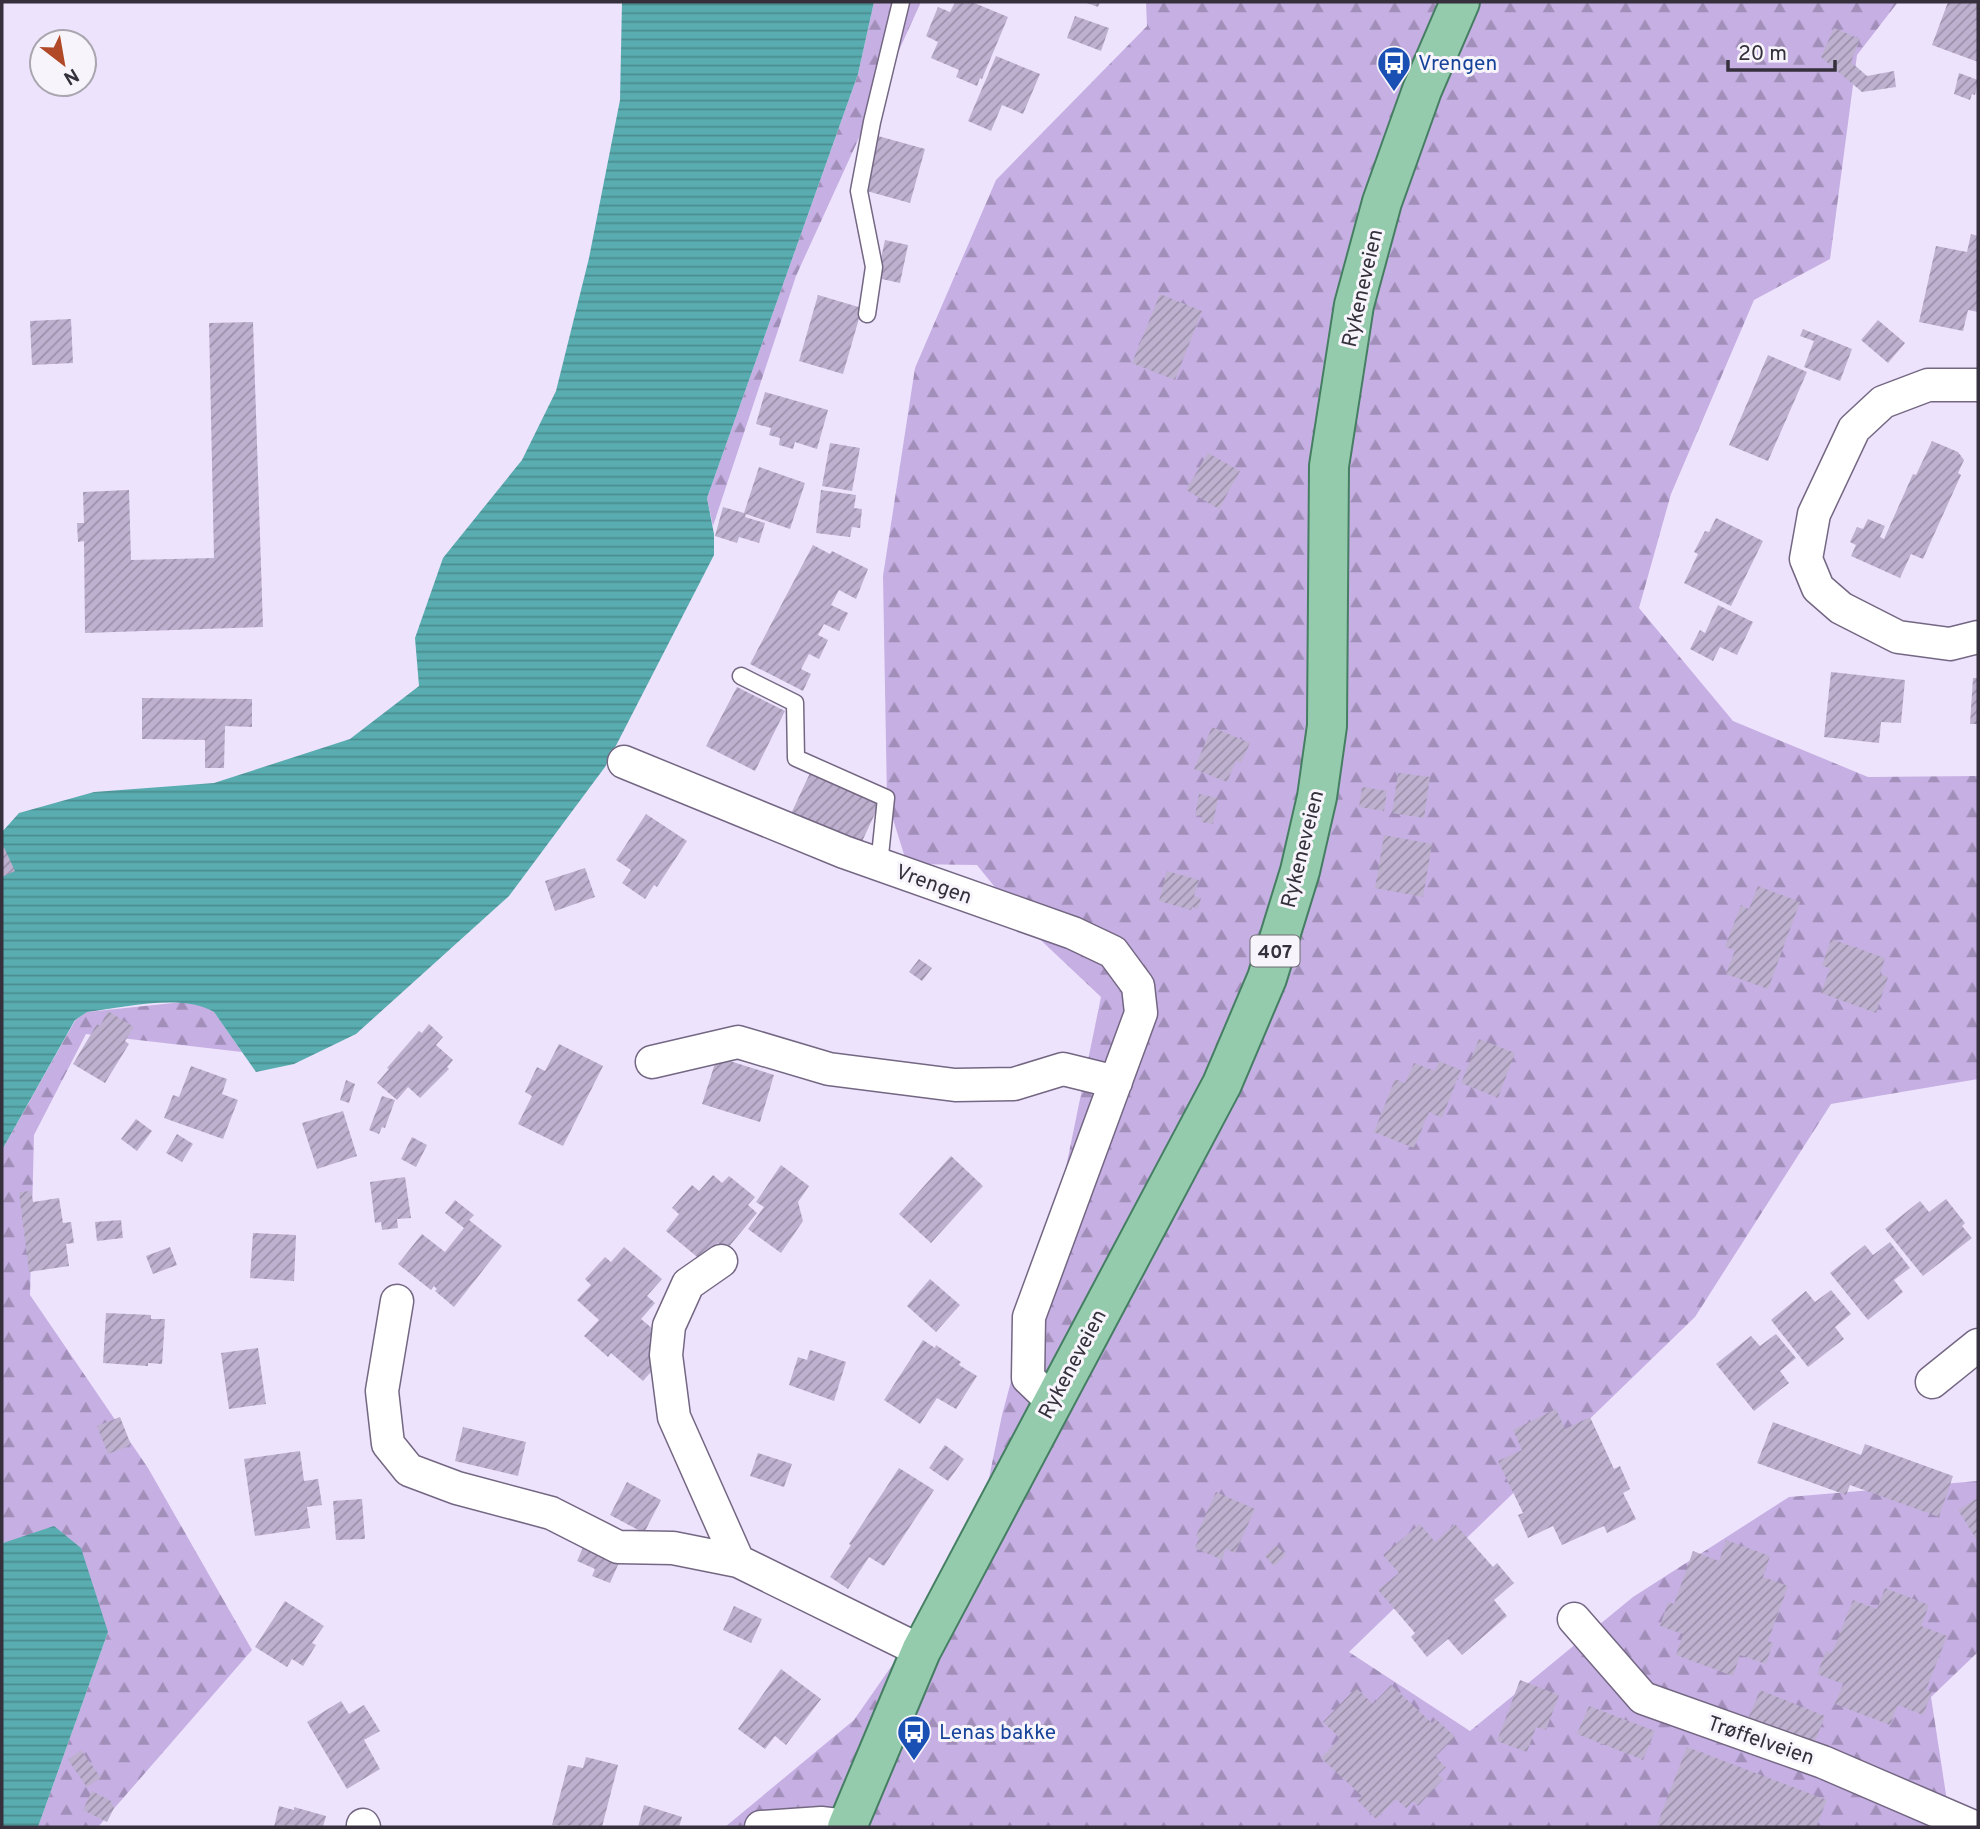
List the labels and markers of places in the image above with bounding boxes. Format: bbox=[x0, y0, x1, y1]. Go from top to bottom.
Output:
bus stop icon: Vrengen bbox=[1375, 44, 1413, 93]
place label: Vrengen bbox=[1418, 51, 1497, 78]
bus stop icon: Lenas bakke bbox=[895, 1713, 933, 1762]
place label: Lenas bakke bbox=[939, 1720, 1056, 1747]

